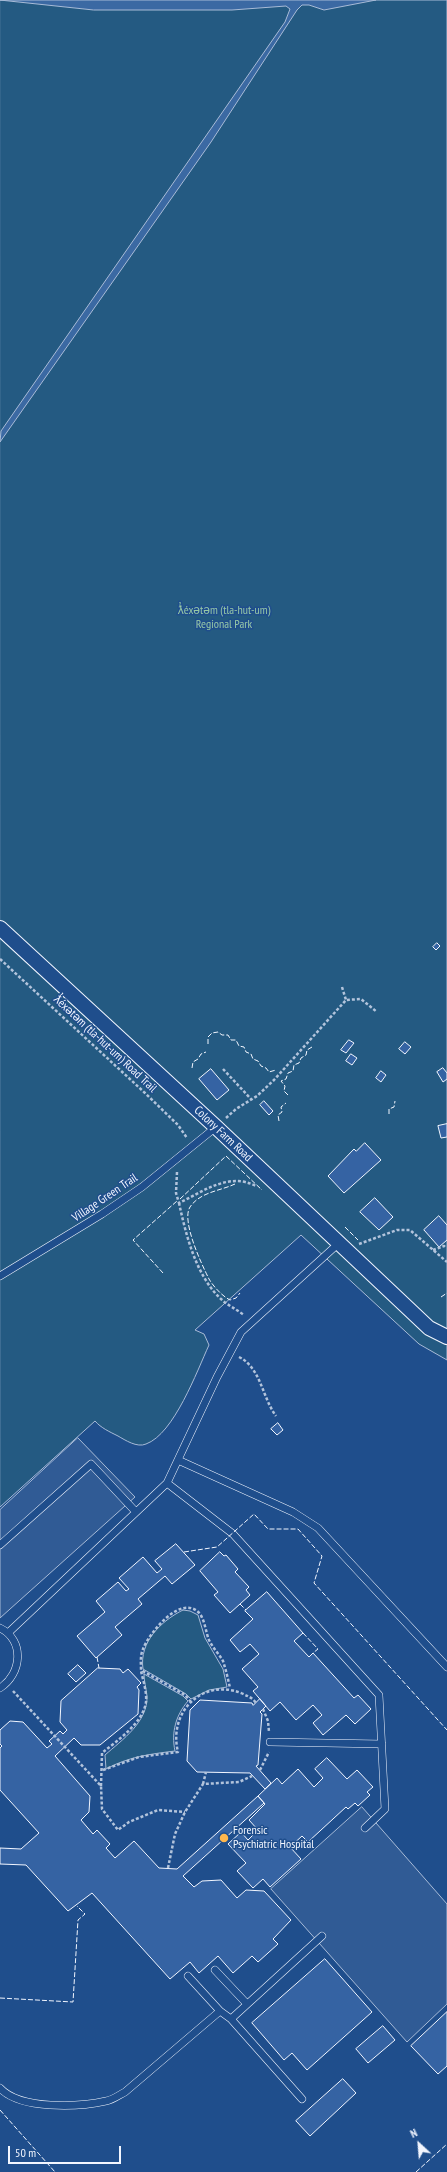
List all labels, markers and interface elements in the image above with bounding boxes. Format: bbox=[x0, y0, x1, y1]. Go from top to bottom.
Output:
park label: ƛ̓éxətəm (tla-hut-um) Regional Park bbox=[178, 604, 270, 632]
street label: ƛ̓éxətəm (tla-hut-um) Road Trail bbox=[50, 992, 160, 1096]
street label: Colony Farm Road bbox=[191, 1103, 255, 1165]
street label: Village Green Trail bbox=[70, 1171, 140, 1225]
place label: Forensic Psychiatric Hospital bbox=[233, 1824, 314, 1852]
marker: Forensic Psychiatric Hospital bbox=[218, 1832, 230, 1844]
north arrow bbox=[399, 2124, 439, 2164]
text: N bbox=[408, 2126, 419, 2141]
scale bar bbox=[10, 2138, 123, 2164]
text: 50 m bbox=[15, 2145, 36, 2160]

